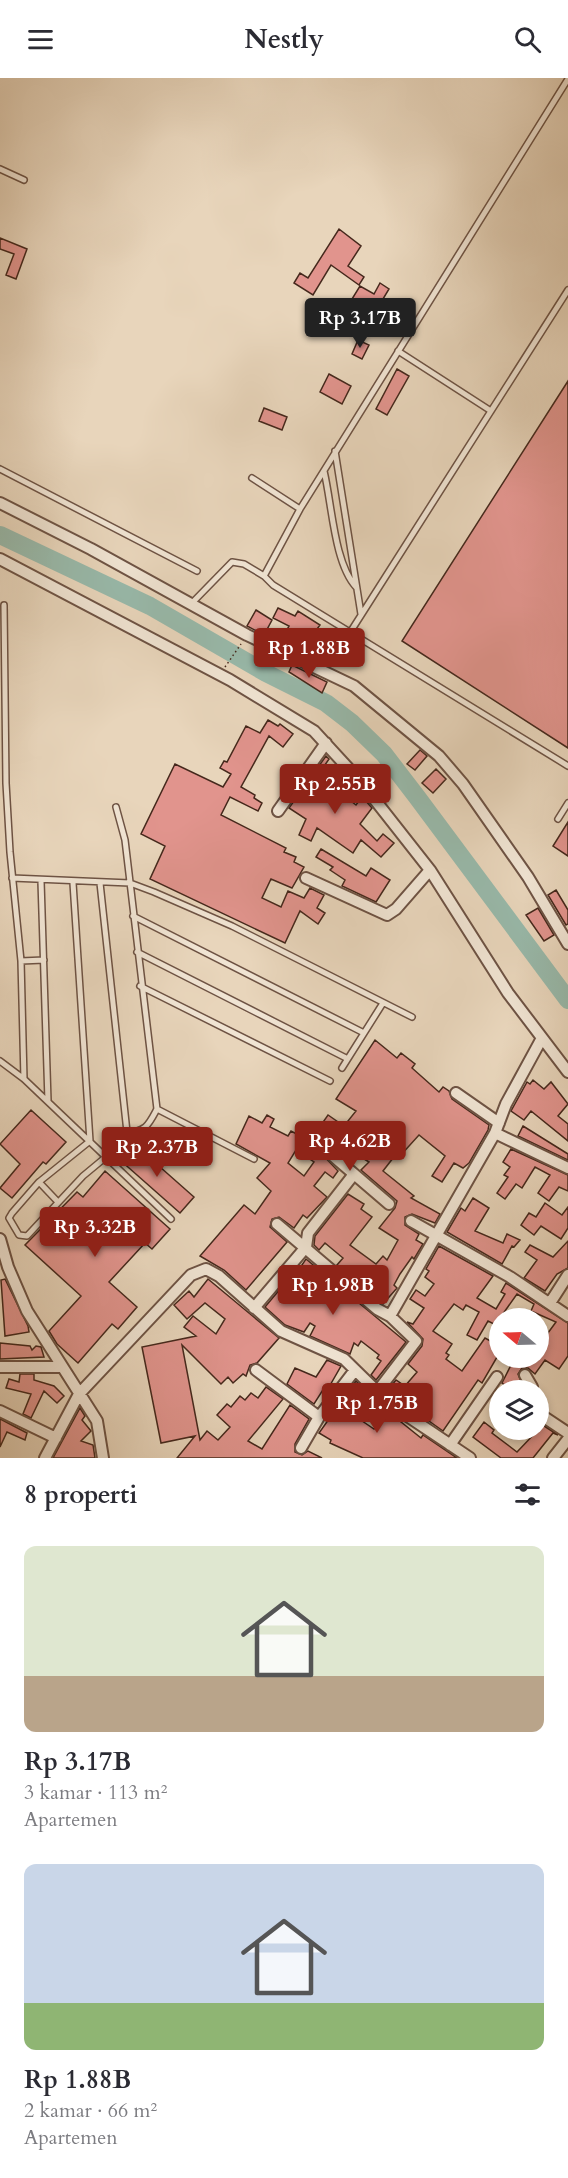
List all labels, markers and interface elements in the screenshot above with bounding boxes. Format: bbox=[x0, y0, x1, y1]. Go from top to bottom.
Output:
text: Nestly bbox=[244, 21, 324, 58]
icon: menu bbox=[24, 23, 57, 56]
icon: search bbox=[511, 23, 544, 56]
pin: Rp 3.17B bbox=[298, 298, 422, 349]
text: Rp 3.17B bbox=[319, 304, 401, 331]
pin: Rp 1.88B bbox=[247, 628, 371, 679]
text: Rp 1.88B bbox=[268, 634, 350, 661]
pin: Rp 2.55B bbox=[273, 764, 397, 815]
text: Rp 2.55B bbox=[294, 770, 376, 797]
pin: Rp 4.62B bbox=[288, 1121, 412, 1172]
pin: Rp 2.37B bbox=[95, 1127, 219, 1178]
text: Rp 4.62B bbox=[309, 1127, 391, 1154]
text: Rp 2.37B bbox=[116, 1133, 198, 1160]
pin: Rp 3.32B bbox=[33, 1207, 157, 1258]
text: Rp 3.32B bbox=[54, 1213, 136, 1240]
pin: Rp 1.98B bbox=[271, 1265, 395, 1316]
text: Rp 1.98B bbox=[292, 1271, 374, 1298]
north arrow bbox=[489, 1308, 549, 1368]
map controls bbox=[489, 1308, 549, 1440]
button: layers bbox=[489, 1380, 549, 1440]
pin: Rp 1.75B bbox=[315, 1383, 439, 1434]
text: Rp 1.75B bbox=[336, 1389, 418, 1416]
text: 8 properti bbox=[24, 1477, 137, 1512]
icon: filters bbox=[511, 1478, 544, 1511]
icon: home bbox=[230, 1585, 338, 1693]
text: Rp 3.17B bbox=[24, 1744, 131, 1779]
text: 3 kamar · 113 m² bbox=[24, 1779, 167, 1806]
text: Apartemen bbox=[24, 1806, 118, 1833]
icon: home bbox=[230, 1903, 338, 2011]
text: Rp 1.88B bbox=[24, 2062, 131, 2097]
text: 2 kamar · 66 m² bbox=[24, 2097, 157, 2124]
text: Apartemen bbox=[24, 2124, 118, 2151]

